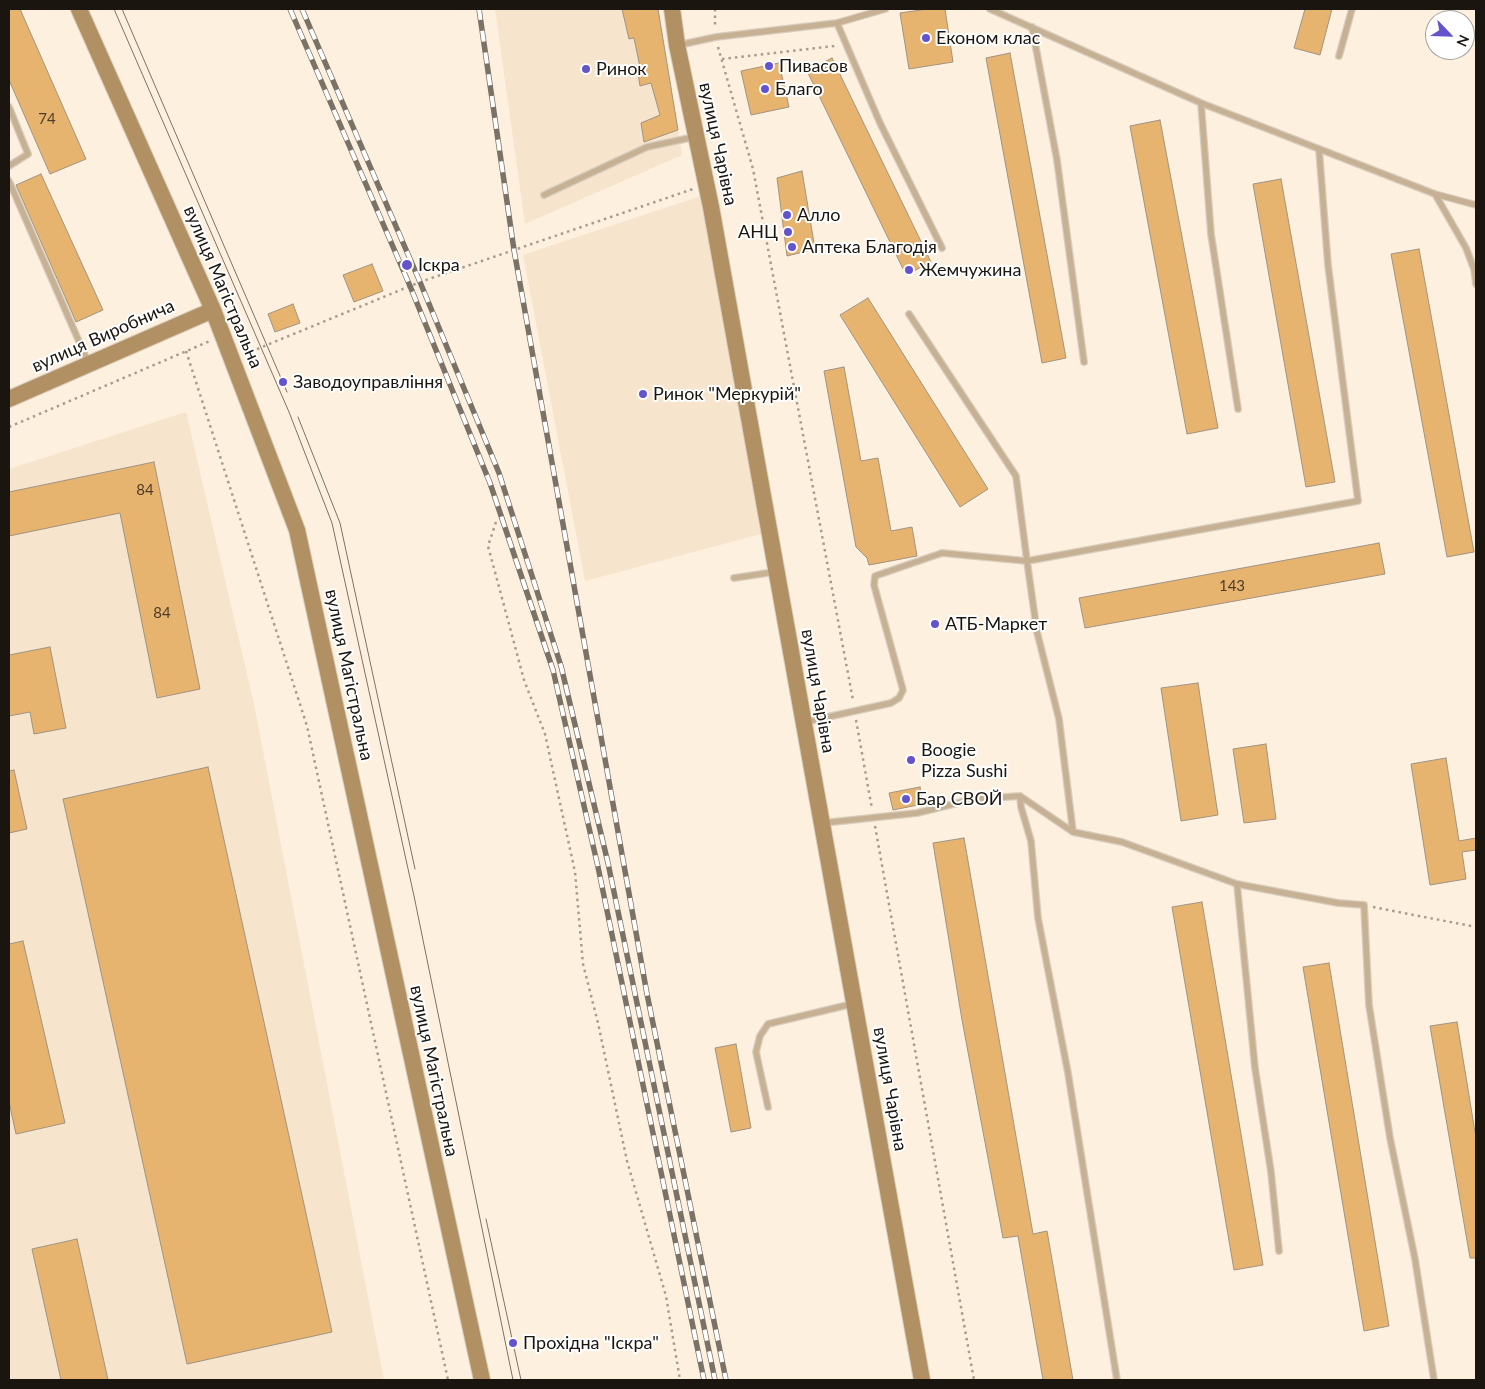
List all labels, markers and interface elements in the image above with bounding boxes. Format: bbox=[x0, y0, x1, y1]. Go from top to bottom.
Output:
north arrow bbox=[1425, 10, 1475, 60]
place label: Економ клас bbox=[936, 27, 1040, 49]
marker: Економ клас bbox=[920, 32, 932, 44]
text: N bbox=[1453, 33, 1473, 49]
place label: Пивасов bbox=[779, 55, 848, 77]
place label: Ринок bbox=[596, 58, 647, 80]
marker: Пивасов bbox=[763, 60, 775, 72]
marker: Ринок bbox=[580, 63, 592, 75]
place label: Благо bbox=[775, 78, 823, 100]
street label: вулиця Чарівна bbox=[694, 80, 742, 208]
marker: Благо bbox=[759, 83, 771, 95]
house number: 74 bbox=[38, 110, 56, 128]
street label: вулиця Магістральна bbox=[179, 202, 267, 372]
place label: Алло bbox=[797, 204, 841, 226]
marker: Алло bbox=[781, 209, 793, 221]
place label: АНЦ bbox=[738, 221, 778, 243]
marker: АНЦ bbox=[782, 226, 794, 238]
place label: Аптека Благодія bbox=[802, 236, 937, 258]
marker: Аптека Благодія bbox=[786, 241, 798, 253]
place label: Іскра bbox=[418, 254, 460, 276]
marker: Іскра bbox=[400, 258, 414, 272]
place label: Жемчужина bbox=[919, 259, 1021, 281]
marker: Жемчужина bbox=[903, 264, 915, 276]
street label: вулиця Виробнича bbox=[28, 295, 178, 377]
place label: Заводоуправління bbox=[293, 371, 443, 393]
marker: Заводоуправління bbox=[277, 376, 289, 388]
place label: Ринок "Меркурій" bbox=[653, 383, 801, 405]
marker: Ринок "Меркурій" bbox=[637, 388, 649, 400]
house number: 84 bbox=[136, 481, 154, 499]
house number: 143 bbox=[1219, 577, 1245, 595]
street label: вулиця Магістральна bbox=[320, 587, 378, 763]
house number: 84 bbox=[153, 604, 171, 622]
place label: АТБ-Маркет bbox=[945, 613, 1047, 635]
marker: АТБ-Маркет bbox=[929, 618, 941, 630]
street label: вулиця Чарівна bbox=[796, 627, 840, 755]
place label: Boogie Pizza Sushi bbox=[921, 739, 1008, 782]
marker: Boogie Pizza Sushi bbox=[905, 754, 917, 766]
place label: Бар СВОЙ bbox=[916, 788, 1003, 810]
marker: Бар СВОЙ bbox=[900, 793, 912, 805]
street label: вулиця Магістральна bbox=[405, 983, 463, 1159]
street label: вулиця Чарівна bbox=[868, 1025, 912, 1153]
place label: Прохідна "Іскра" bbox=[523, 1332, 659, 1354]
marker: Прохідна "Іскра" bbox=[507, 1337, 519, 1349]

